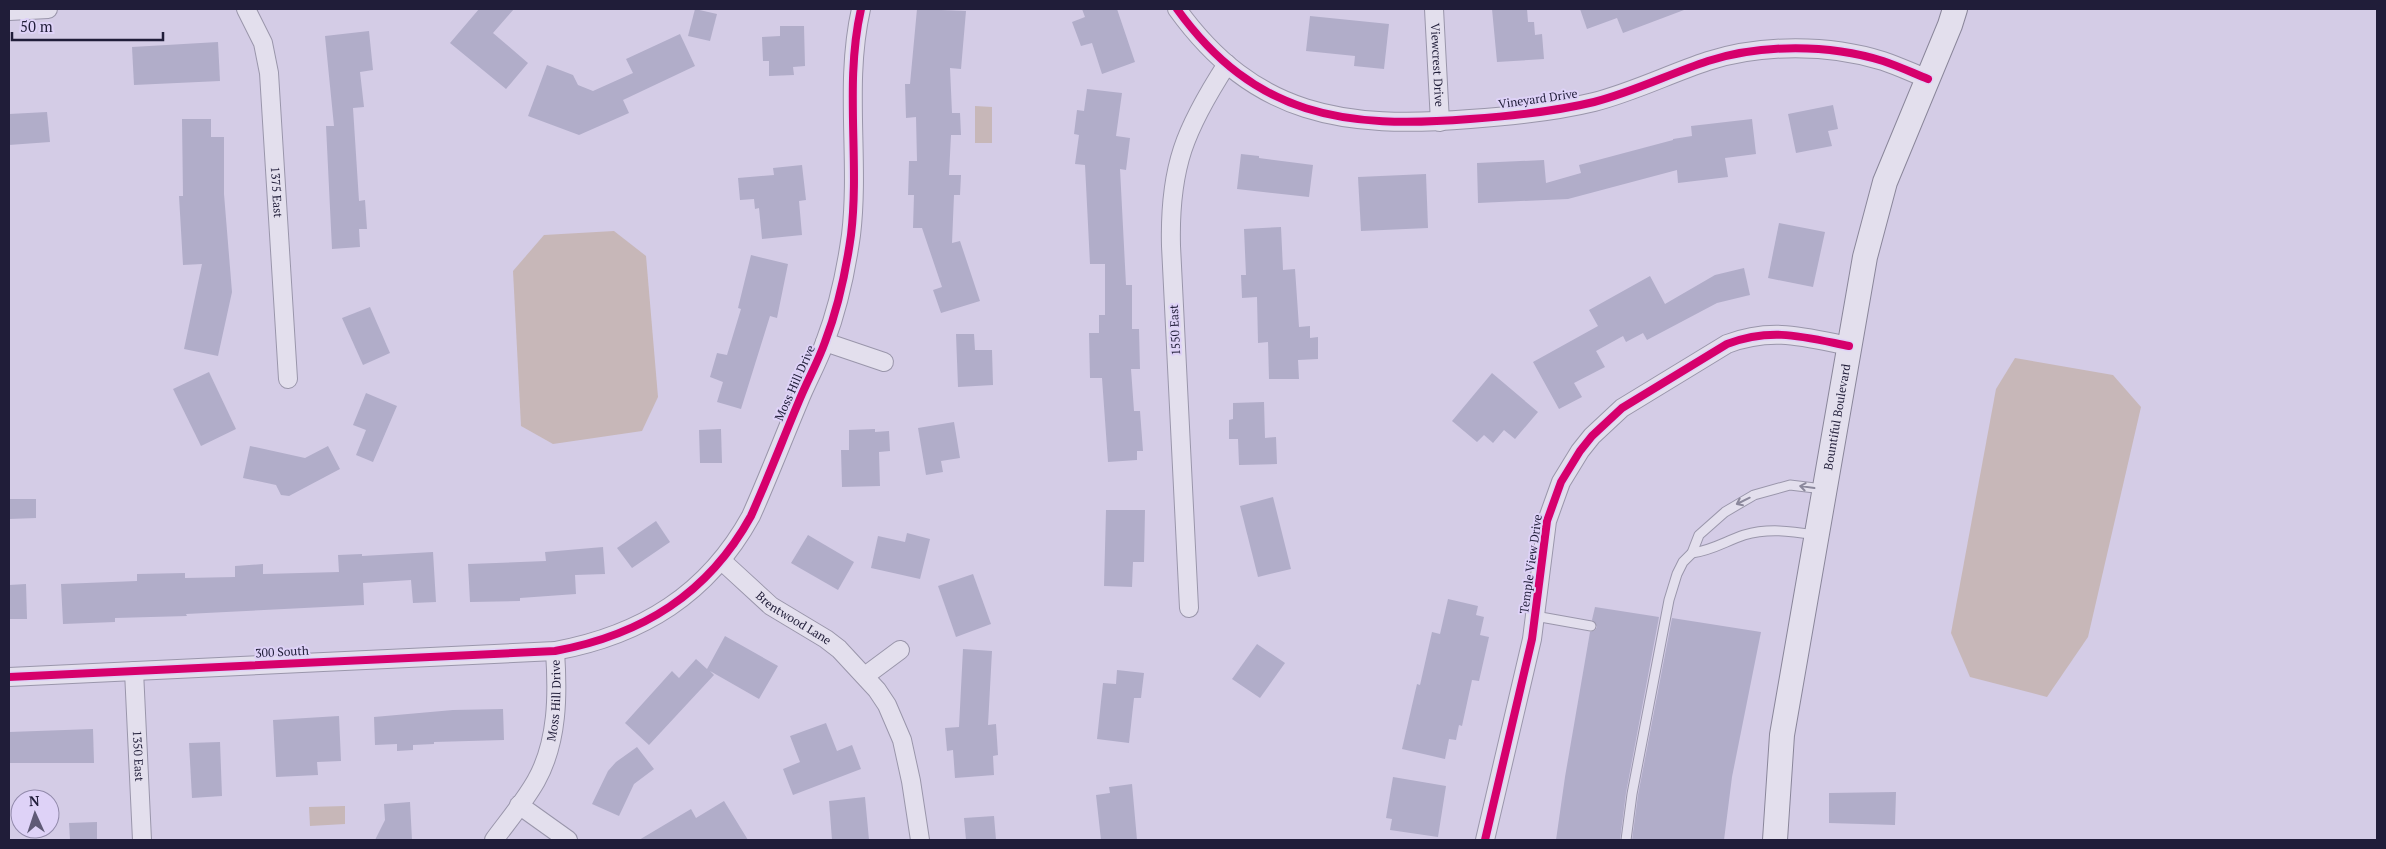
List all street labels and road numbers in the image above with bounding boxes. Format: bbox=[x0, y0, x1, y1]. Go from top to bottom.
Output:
street label: Viewcrest Drive bbox=[1428, 23, 1447, 107]
street label: Vineyard Drive bbox=[1497, 86, 1578, 111]
street label: 1375 East bbox=[268, 166, 286, 219]
street label: 1550 East bbox=[1166, 304, 1183, 356]
street label: Moss Hill Drive bbox=[771, 343, 818, 423]
street label: Bountiful Boulevard bbox=[1820, 362, 1853, 471]
street label: Temple View Drive bbox=[1516, 513, 1545, 615]
street label: Brentwood Lane bbox=[753, 588, 835, 647]
street label: 300 South bbox=[255, 643, 309, 660]
street label: Moss Hill Drive bbox=[543, 659, 563, 742]
street label: 1350 East bbox=[130, 730, 147, 782]

